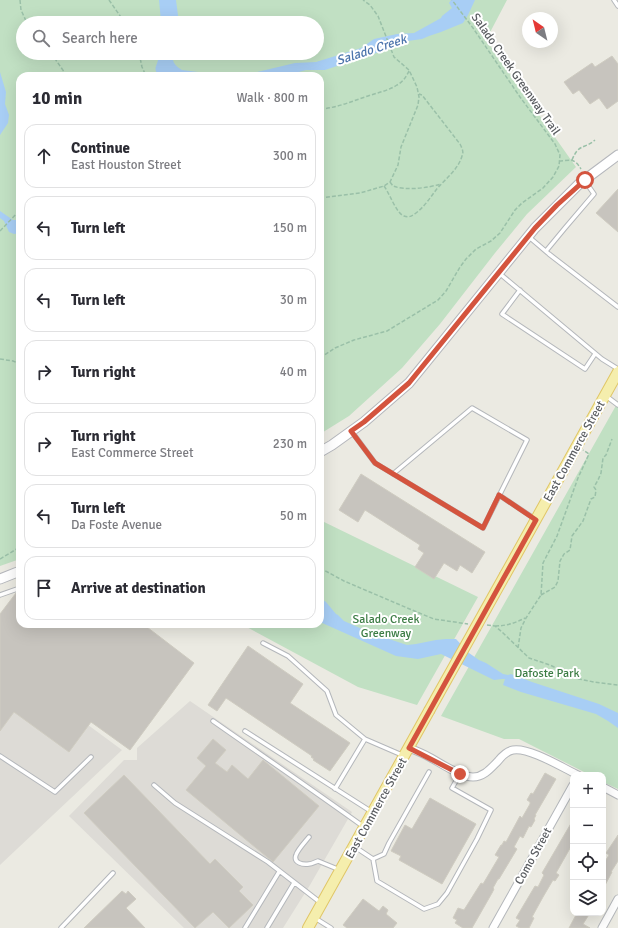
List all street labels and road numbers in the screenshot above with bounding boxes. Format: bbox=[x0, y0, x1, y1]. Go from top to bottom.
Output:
street label: Salado Creek Greenway Trail bbox=[468, 10, 564, 138]
street label: East Commerce Street bbox=[540, 398, 608, 504]
street label: East Commerce Street bbox=[342, 755, 410, 861]
street label: Como Street bbox=[512, 825, 555, 887]

